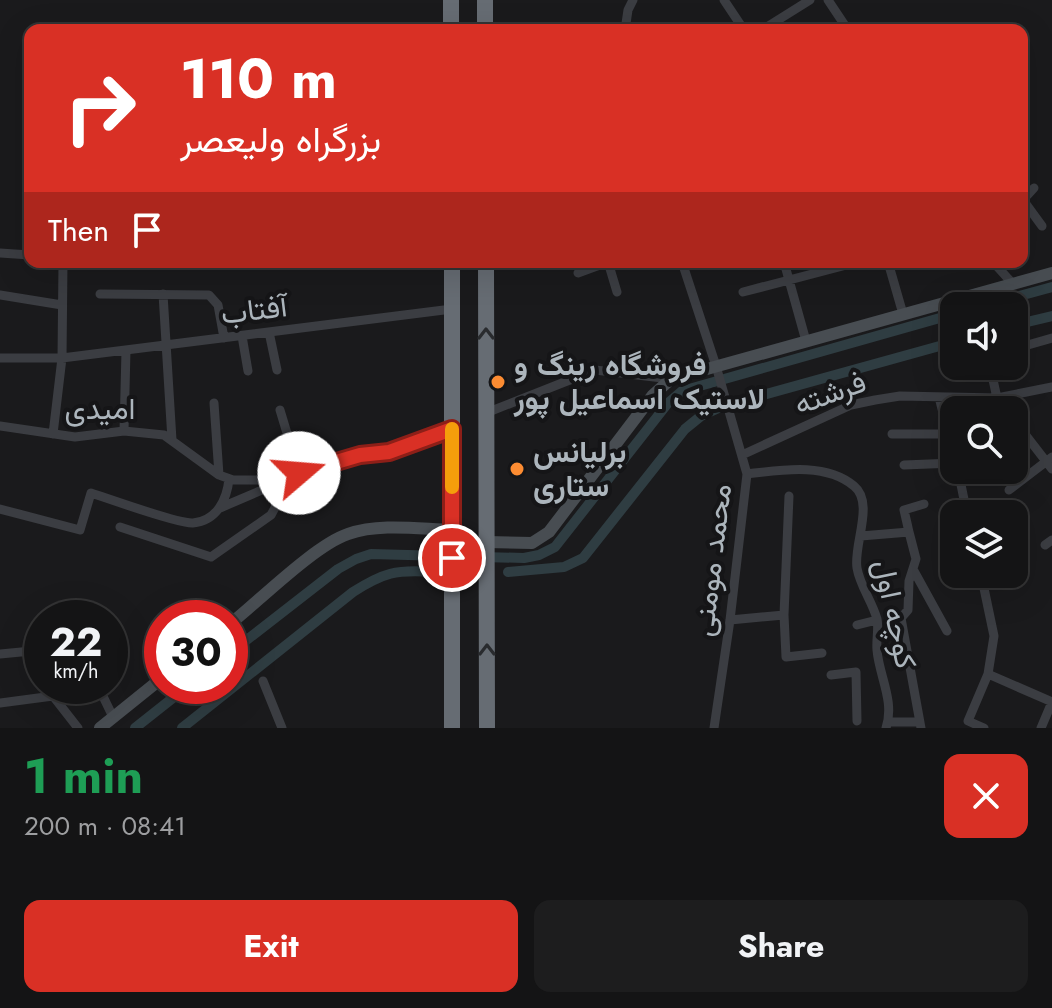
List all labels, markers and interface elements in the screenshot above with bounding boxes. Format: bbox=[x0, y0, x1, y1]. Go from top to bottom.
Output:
text: 110 m bbox=[180, 38, 337, 119]
icon: right bbox=[48, 56, 152, 160]
text: بزرگراه ولیعصر bbox=[180, 113, 381, 165]
icon: arrive bbox=[125, 208, 169, 252]
text: Then bbox=[48, 209, 109, 252]
street label: آفتاب bbox=[218, 284, 291, 335]
map controls bbox=[940, 292, 1028, 588]
button: sound bbox=[940, 292, 1028, 380]
one-way arrow bbox=[477, 327, 495, 340]
place label: فروشگاه رینگ و لاستیک اسماعیل پور bbox=[513, 343, 765, 420]
street label: فرشته bbox=[788, 360, 872, 425]
marker: فروشگاه رینگ و لاستیک اسماعیل پور bbox=[489, 373, 507, 391]
street label: امیدی bbox=[65, 387, 135, 430]
button: search bbox=[940, 396, 1028, 484]
place label: برلیانس ستاری bbox=[533, 430, 626, 507]
position arrow bbox=[257, 431, 341, 515]
marker: برلیانس ستاری bbox=[508, 460, 526, 478]
street label: محمد مومنی bbox=[681, 481, 742, 639]
button: layers bbox=[940, 500, 1028, 588]
pin bbox=[418, 524, 486, 592]
icon: arrive bbox=[430, 536, 474, 580]
street label: کوچه اول bbox=[863, 555, 928, 673]
speed limit sign: 30 bbox=[144, 600, 248, 704]
text: 22 bbox=[50, 613, 102, 671]
one-way arrow bbox=[478, 643, 496, 656]
text: km/h bbox=[53, 657, 99, 686]
text: 1 min bbox=[24, 742, 143, 811]
button: close bbox=[944, 754, 1028, 838]
text: 200 m · 08:41 bbox=[24, 807, 186, 845]
button: Exit bbox=[24, 900, 518, 992]
button: Share bbox=[534, 900, 1028, 992]

